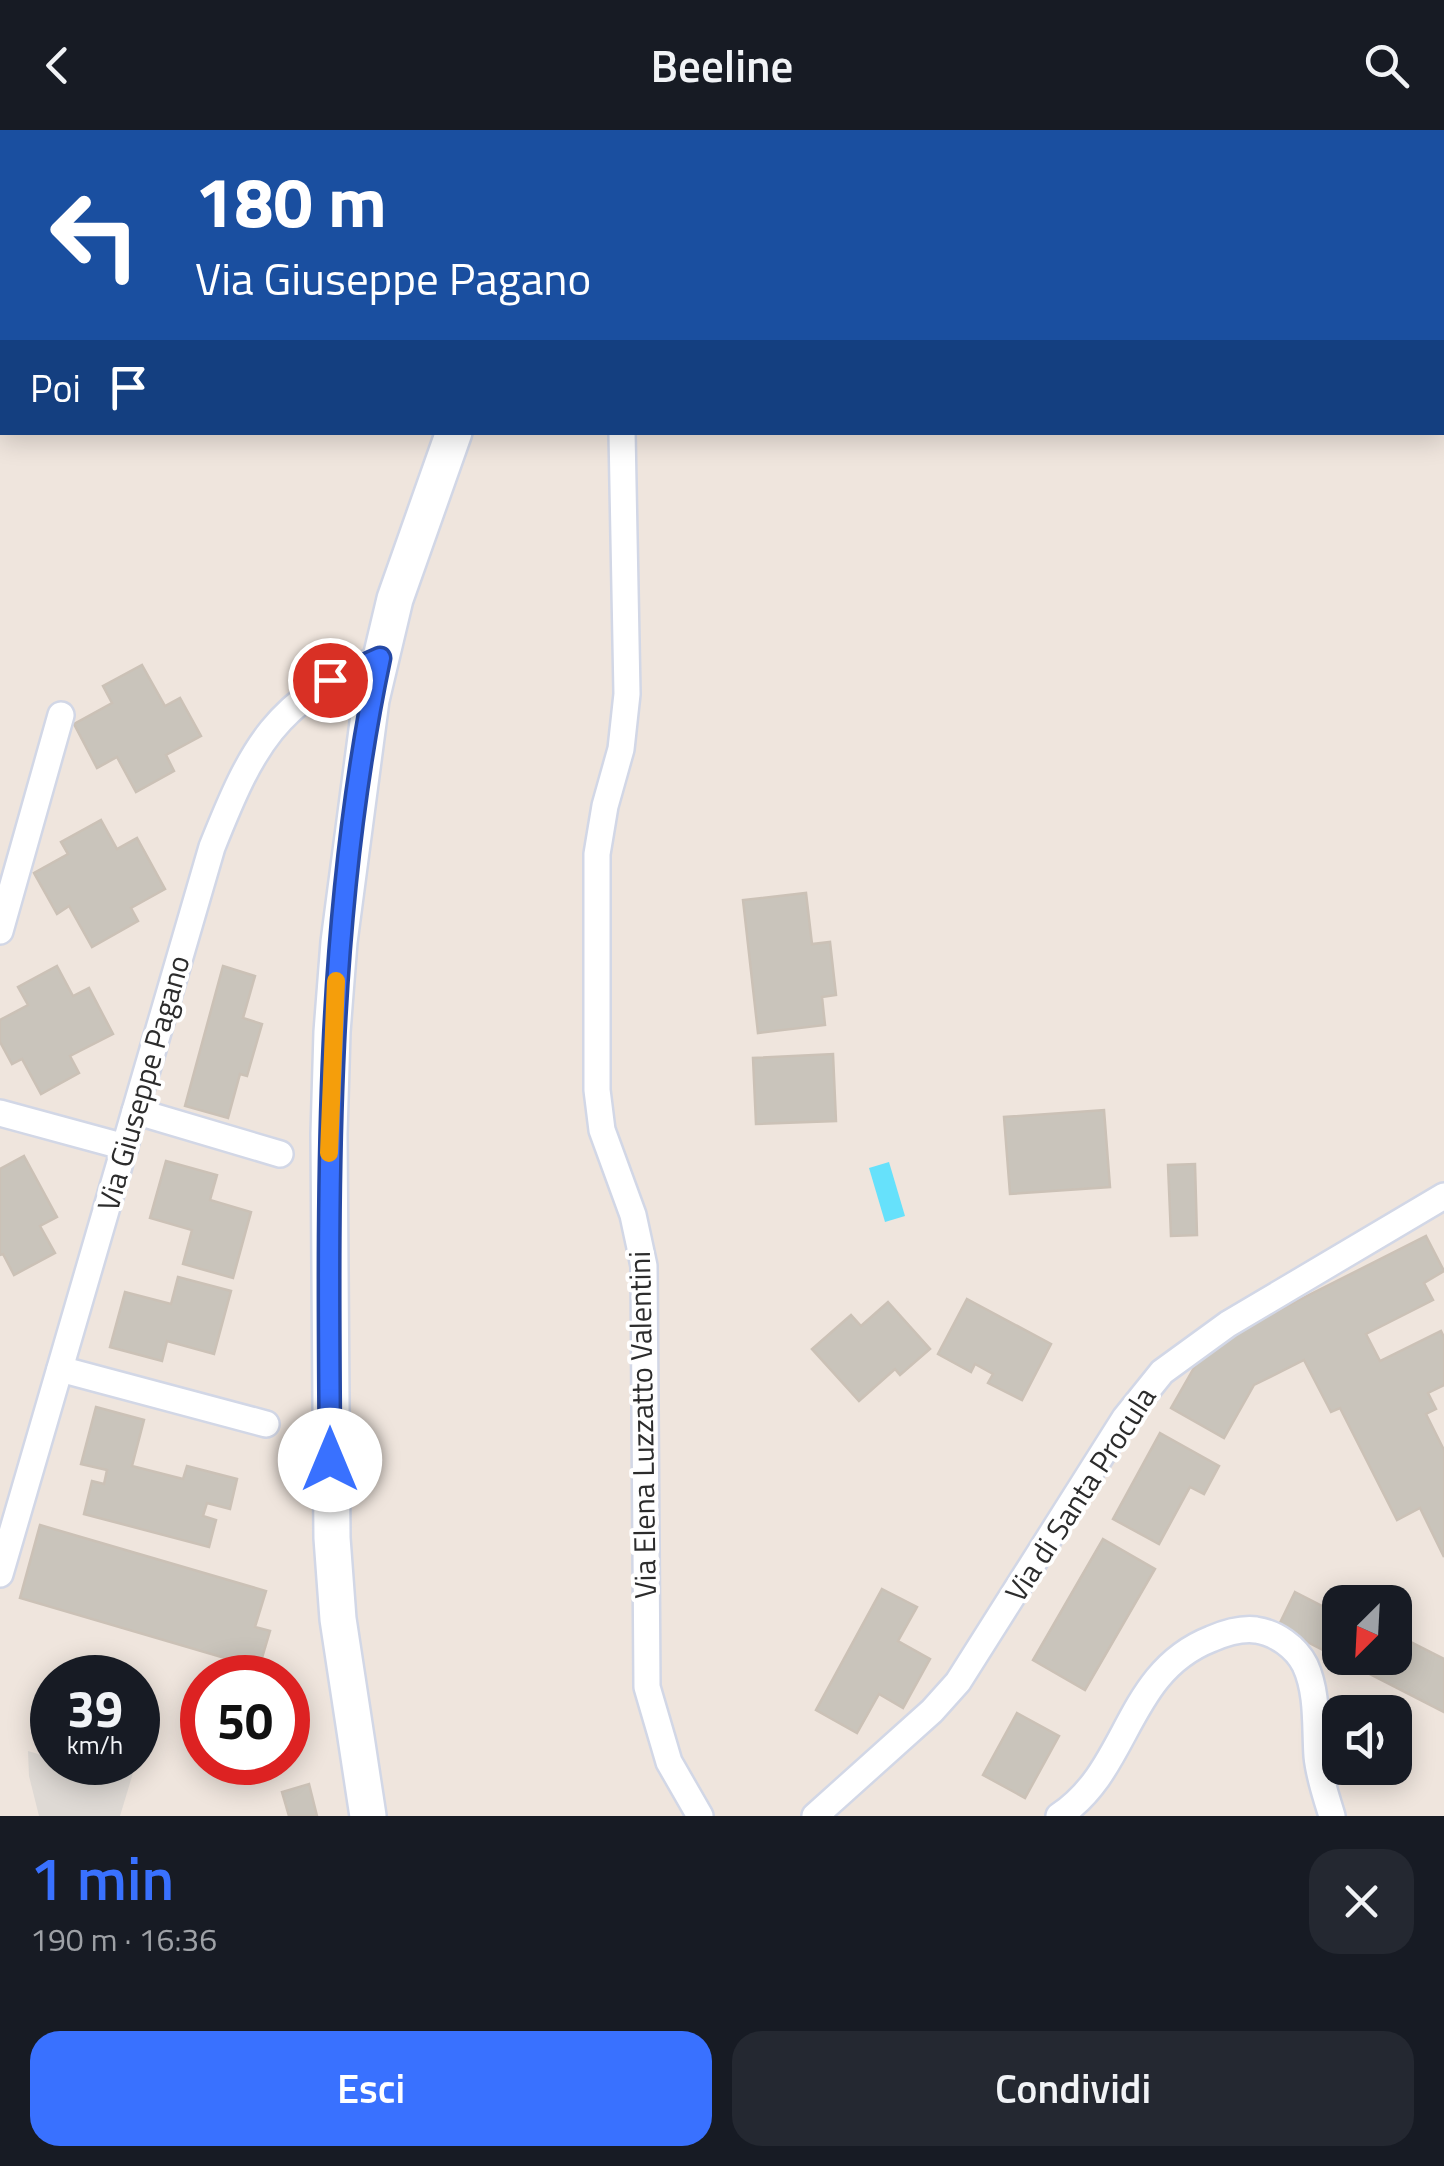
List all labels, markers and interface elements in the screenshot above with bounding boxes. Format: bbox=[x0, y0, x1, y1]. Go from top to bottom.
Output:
text: Beeline bbox=[651, 31, 793, 99]
icon: back bbox=[30, 38, 85, 93]
icon: search bbox=[1359, 38, 1414, 93]
text: 180 m bbox=[195, 148, 387, 254]
icon: left bbox=[30, 170, 160, 300]
text: Via Giuseppe Pagano bbox=[195, 244, 591, 312]
text: Poi bbox=[30, 359, 81, 417]
icon: arrive bbox=[101, 360, 156, 415]
pin bbox=[288, 638, 373, 723]
icon: arrive bbox=[303, 653, 358, 708]
street label: Via Giuseppe Pagano bbox=[84, 950, 202, 1216]
street label: Via Elena Luzzatto Valentini bbox=[616, 1251, 668, 1599]
street label: Via di Santa Procula bbox=[993, 1377, 1167, 1611]
position arrow bbox=[278, 1408, 382, 1512]
north arrow bbox=[1322, 1585, 1412, 1675]
map controls bbox=[1322, 1585, 1412, 1785]
speed limit sign: 50 bbox=[180, 1655, 310, 1785]
text: 39 bbox=[67, 1670, 123, 1746]
button: sound bbox=[1322, 1695, 1412, 1785]
text: km/h bbox=[67, 1726, 123, 1764]
text: 1 min bbox=[30, 1832, 174, 1923]
button: close bbox=[1309, 1849, 1414, 1954]
text: 190 m · 16:36 bbox=[30, 1915, 217, 1963]
button: Esci bbox=[30, 2031, 712, 2146]
button: Condividi bbox=[732, 2031, 1414, 2146]

